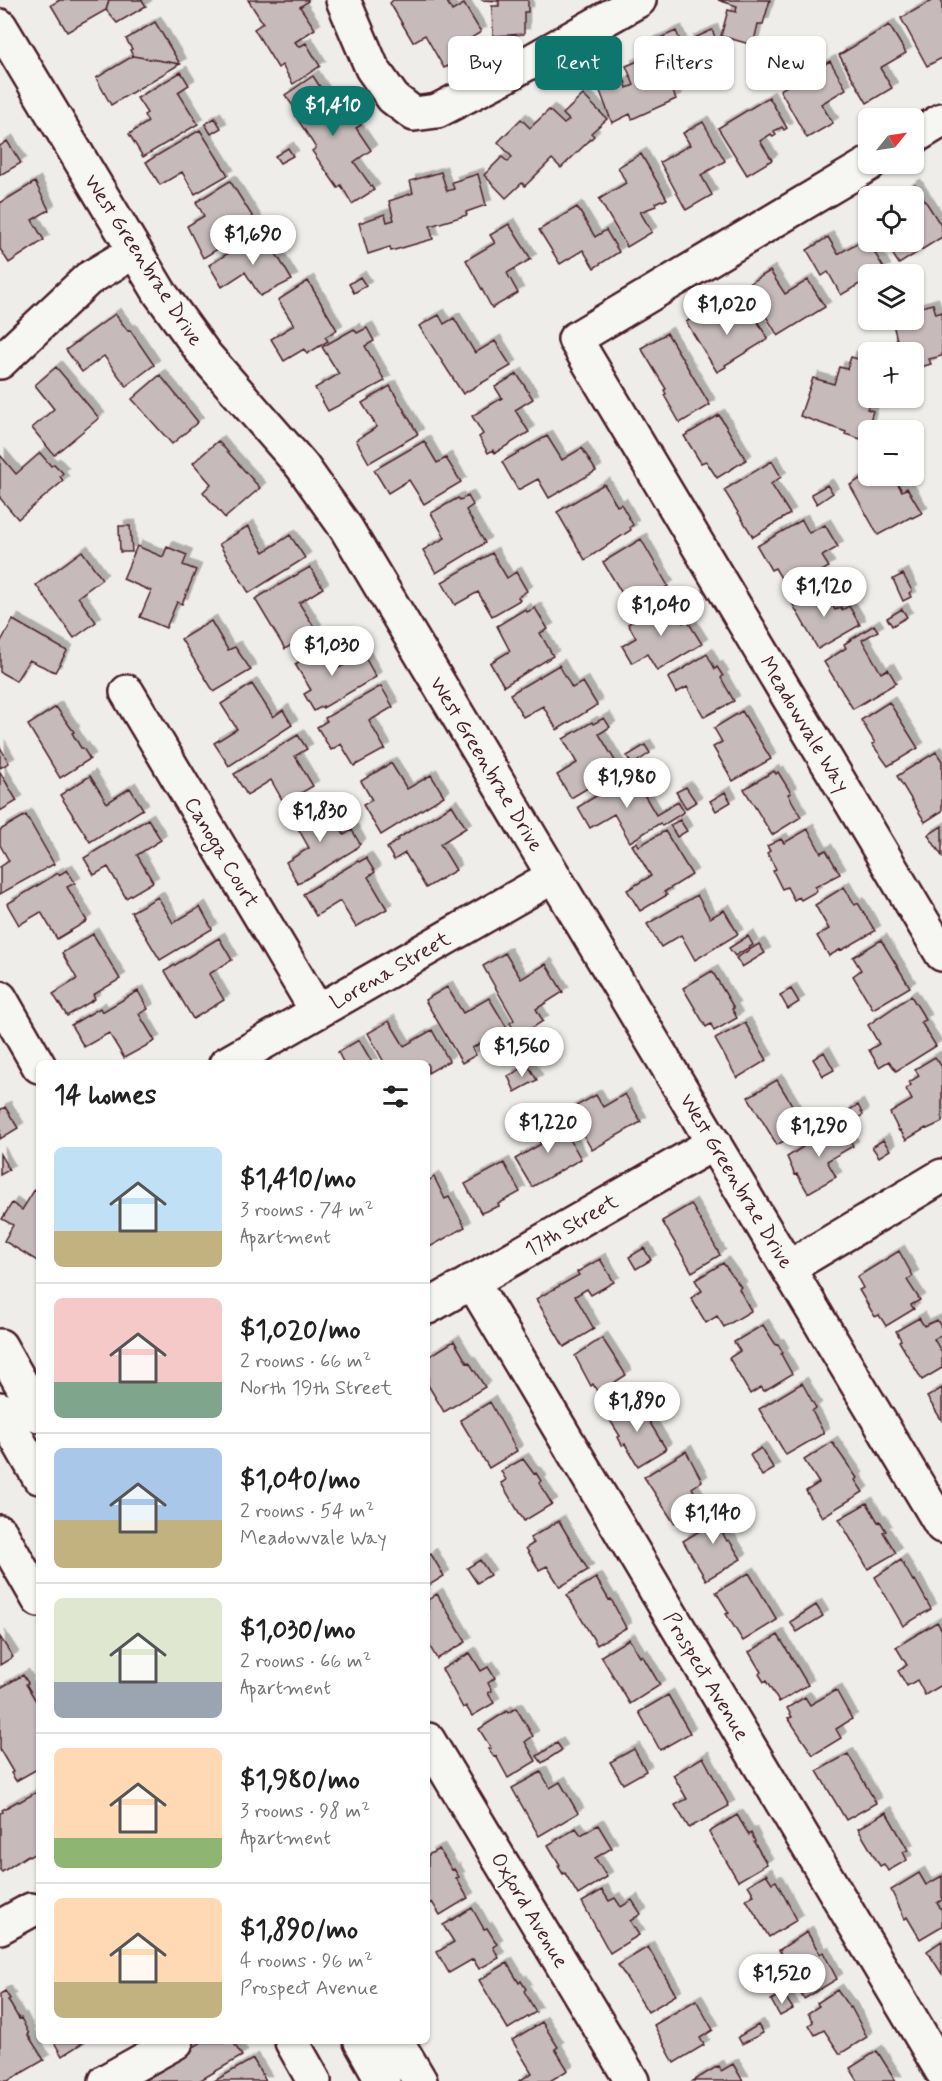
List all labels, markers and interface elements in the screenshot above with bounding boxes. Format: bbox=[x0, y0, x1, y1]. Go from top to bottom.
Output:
chip: Buy bbox=[448, 36, 523, 90]
chip: Rent bbox=[535, 36, 622, 90]
chip: Filters bbox=[634, 36, 734, 90]
chip: New bbox=[746, 36, 826, 90]
pin: $1,410 bbox=[284, 86, 382, 137]
text: $1,410 bbox=[305, 92, 361, 119]
north arrow bbox=[858, 108, 924, 174]
map controls bbox=[858, 108, 924, 486]
street label: West Greenbrae Drive bbox=[77, 169, 209, 352]
button: locate bbox=[858, 186, 924, 252]
pin: $1,690 bbox=[204, 215, 302, 266]
text: $1,690 bbox=[224, 221, 282, 248]
button: layers bbox=[858, 264, 924, 330]
pin: $1,020 bbox=[678, 285, 776, 336]
text: $1,020 bbox=[697, 291, 757, 318]
button: + bbox=[858, 342, 924, 408]
button: − bbox=[858, 420, 924, 486]
pin: $1,120 bbox=[775, 567, 873, 618]
text: $1,120 bbox=[796, 573, 852, 600]
pin: $1,040 bbox=[612, 586, 710, 637]
text: $1,040 bbox=[631, 592, 691, 619]
pin: $1,030 bbox=[283, 626, 381, 677]
text: $1,030 bbox=[304, 632, 360, 659]
street label: Meadowvale Way bbox=[752, 651, 856, 798]
street label: West Greenbrae Drive bbox=[423, 672, 550, 858]
pin: $1,980 bbox=[578, 758, 676, 809]
text: $1,980 bbox=[598, 764, 656, 791]
street label: Canoga Court bbox=[176, 792, 265, 914]
pin: $1,830 bbox=[271, 792, 369, 843]
text: $1,830 bbox=[292, 798, 348, 825]
street label: Lorena Street bbox=[325, 925, 456, 1017]
pin: $1,560 bbox=[473, 1027, 571, 1078]
text: $1,560 bbox=[494, 1033, 550, 1060]
text: 14 homes bbox=[54, 1079, 156, 1113]
icon: filters bbox=[379, 1080, 412, 1113]
street label: West Greenbrae Drive bbox=[673, 1089, 800, 1275]
pin: $1,220 bbox=[499, 1103, 597, 1154]
pin: $1,290 bbox=[770, 1107, 868, 1158]
text: $1,220 bbox=[519, 1109, 577, 1136]
text: $1,290 bbox=[790, 1113, 848, 1140]
text: $1,410/mo bbox=[240, 1163, 356, 1197]
icon: home bbox=[102, 1171, 174, 1243]
street label: 17th Street bbox=[520, 1188, 624, 1264]
text: 3 rooms · 74 m² bbox=[240, 1197, 374, 1224]
text: Apartment bbox=[240, 1224, 331, 1251]
text: $1,020/mo bbox=[240, 1314, 361, 1348]
icon: home bbox=[102, 1322, 174, 1394]
text: 2 rooms · 66 m² bbox=[240, 1348, 371, 1375]
text: North 19th Street bbox=[240, 1375, 392, 1402]
pin: $1,890 bbox=[588, 1382, 686, 1433]
text: $1,890 bbox=[608, 1388, 666, 1415]
text: $1,040/mo bbox=[240, 1464, 360, 1498]
icon: home bbox=[102, 1472, 174, 1544]
pin: $1,140 bbox=[664, 1494, 762, 1545]
text: 2 rooms · 54 m² bbox=[240, 1498, 374, 1525]
text: $1,140 bbox=[685, 1500, 741, 1527]
text: Meadowvale Way bbox=[240, 1525, 387, 1552]
street label: Prospect Avenue bbox=[657, 1607, 756, 1746]
text: $1,030/mo bbox=[240, 1614, 356, 1648]
icon: home bbox=[102, 1622, 174, 1694]
text: 2 rooms · 66 m² bbox=[240, 1648, 371, 1675]
text: Apartment bbox=[240, 1675, 331, 1702]
text: $1,980/mo bbox=[240, 1764, 360, 1798]
icon: home bbox=[102, 1772, 174, 1844]
text: 3 rooms · 98 m² bbox=[240, 1798, 370, 1825]
text: Apartment bbox=[240, 1825, 331, 1852]
street label: Oxford Avenue bbox=[482, 1847, 575, 1975]
text: $1,890/mo bbox=[240, 1914, 358, 1948]
icon: home bbox=[102, 1922, 174, 1994]
text: 4 rooms · 96 m² bbox=[240, 1948, 373, 1975]
pin: $1,520 bbox=[733, 1954, 831, 2005]
text: $1,520 bbox=[753, 1960, 811, 1987]
text: Prospect Avenue bbox=[240, 1975, 378, 2002]

